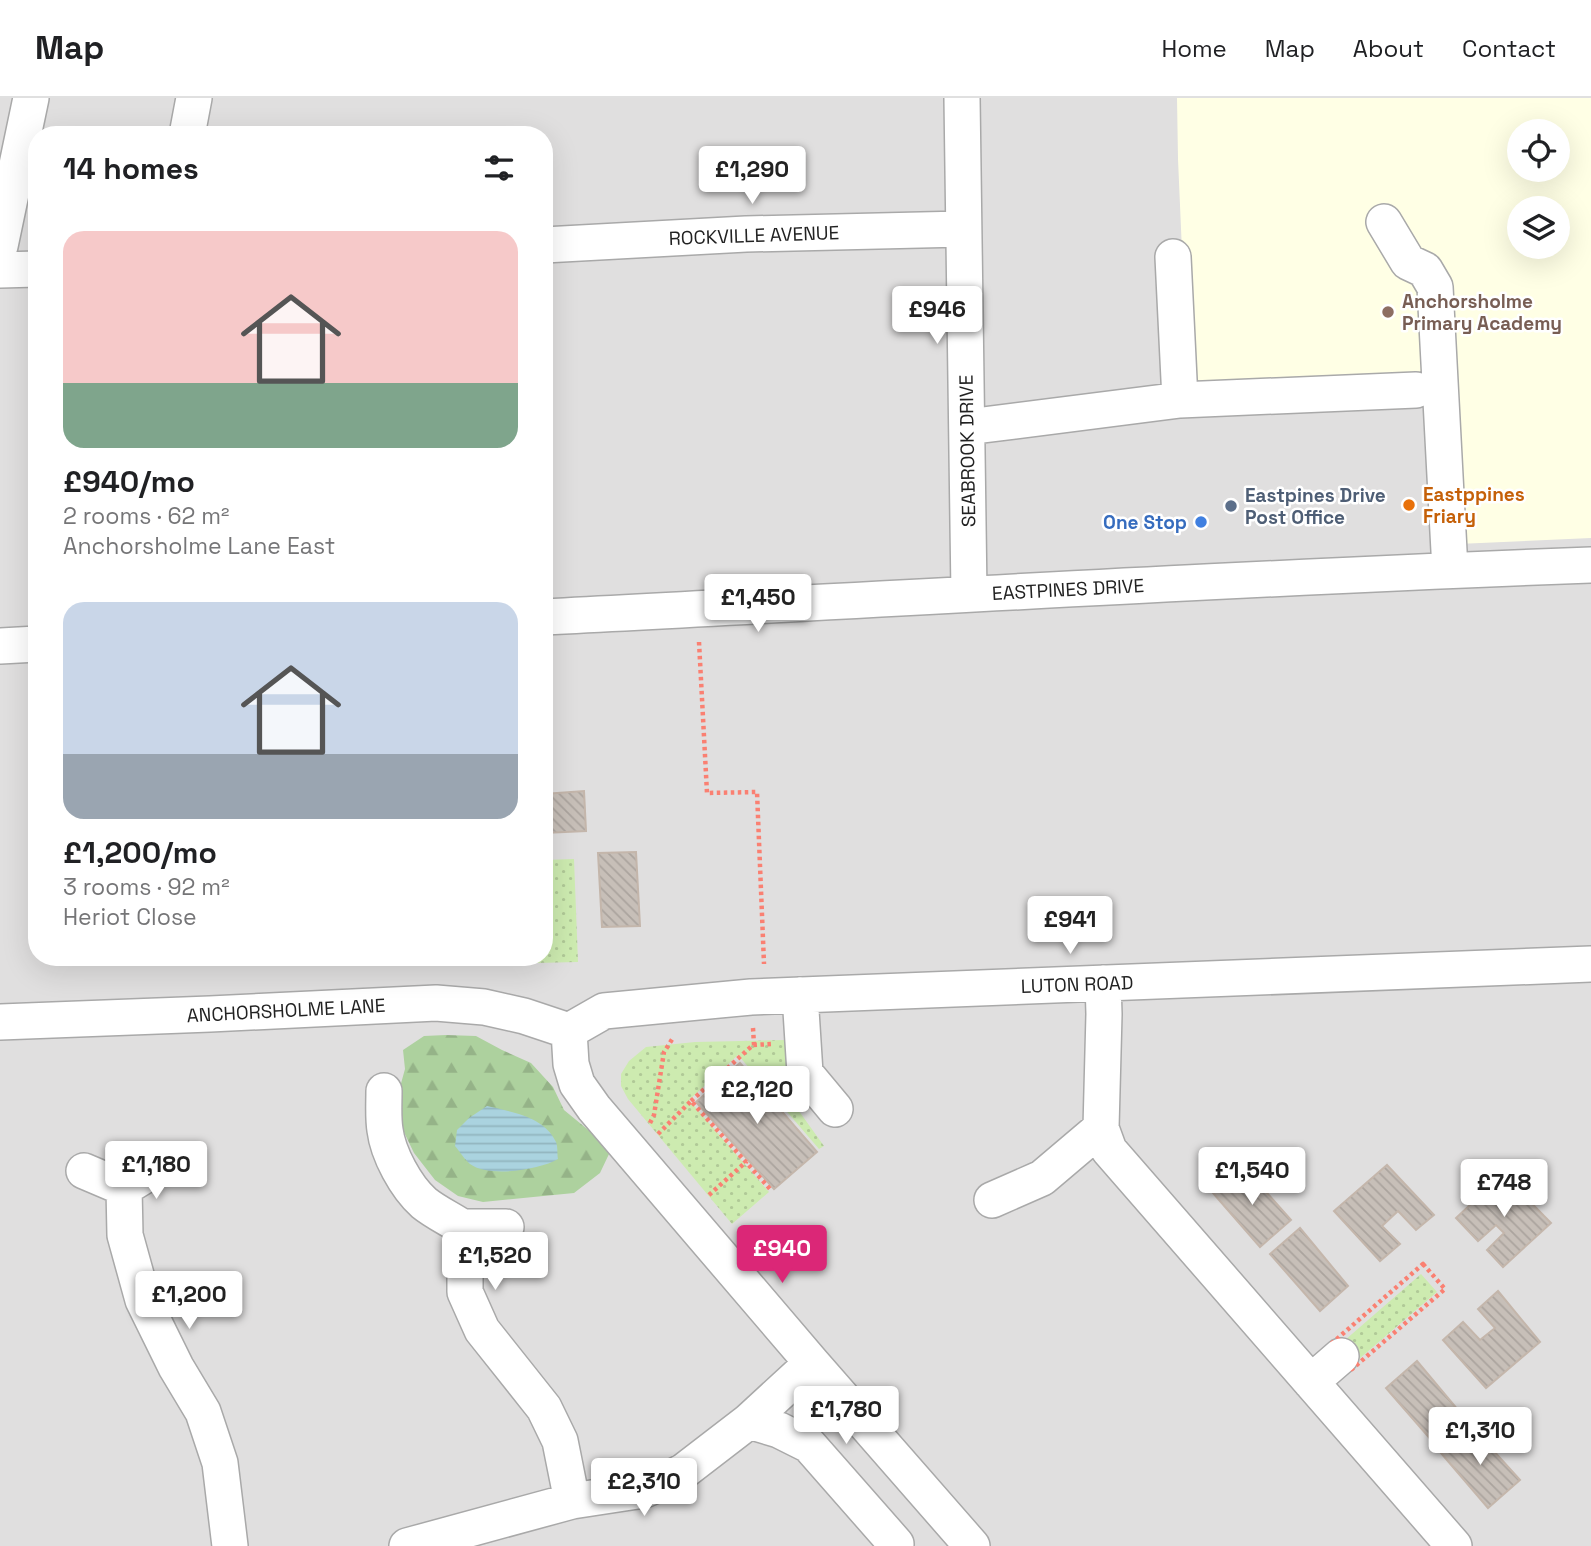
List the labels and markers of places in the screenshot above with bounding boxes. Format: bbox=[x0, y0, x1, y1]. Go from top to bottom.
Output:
pin: £1,290 bbox=[695, 146, 809, 206]
pin: £946 bbox=[896, 286, 978, 346]
place label: Anchorsholme Primary Academy bbox=[1402, 289, 1562, 336]
marker: Anchorsholme Primary Academy bbox=[1380, 304, 1396, 320]
place label: Eastppines Friary bbox=[1423, 482, 1525, 529]
place label: Eastpines Drive Post Office bbox=[1245, 483, 1386, 530]
marker: Eastppines Friary bbox=[1401, 497, 1417, 513]
marker: Eastpines Drive Post Office bbox=[1223, 498, 1239, 514]
place label: One Stop bbox=[1103, 510, 1187, 535]
marker: One Stop bbox=[1193, 514, 1209, 530]
pin: £1,450 bbox=[701, 574, 815, 634]
pin: £941 bbox=[1029, 896, 1111, 956]
pin: £2,120 bbox=[700, 1066, 814, 1126]
pin: £1,180 bbox=[99, 1142, 213, 1201]
pin: £1,540 bbox=[1195, 1148, 1309, 1207]
pin: £748 bbox=[1463, 1160, 1545, 1219]
pin: £940 bbox=[741, 1226, 823, 1285]
pin: £1,520 bbox=[438, 1232, 552, 1292]
pin: £1,200 bbox=[132, 1272, 246, 1331]
pin: £1,780 bbox=[789, 1386, 903, 1446]
pin: £1,310 bbox=[1423, 1408, 1537, 1467]
pin: £2,310 bbox=[587, 1458, 701, 1518]

